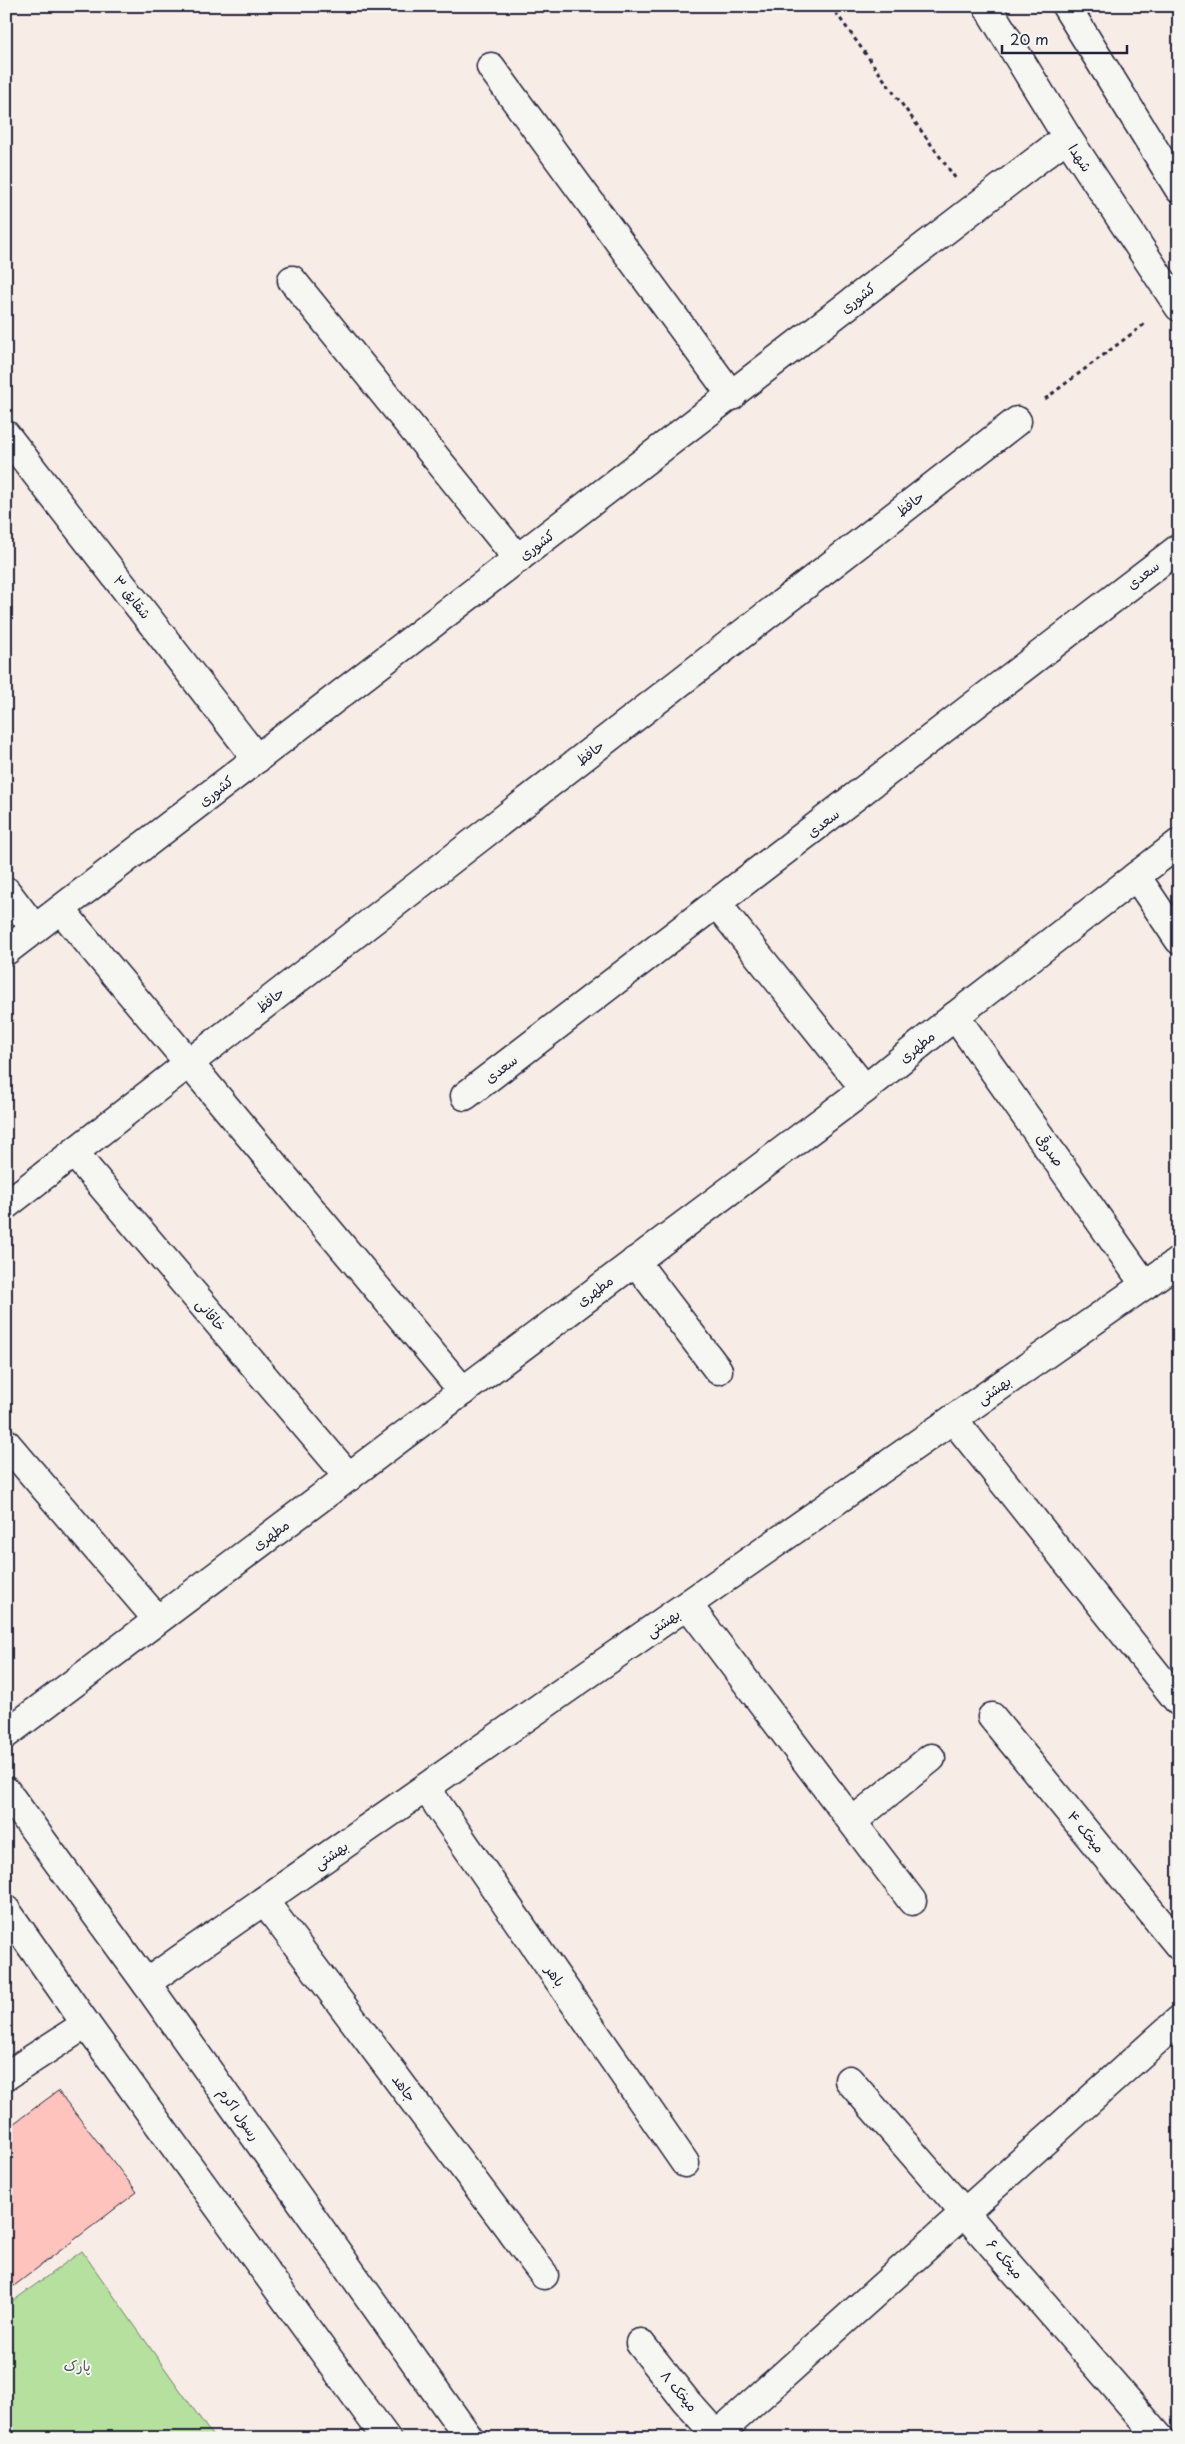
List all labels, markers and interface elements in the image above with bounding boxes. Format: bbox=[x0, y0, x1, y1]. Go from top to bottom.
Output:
scale bar bbox=[1002, 22, 1128, 54]
text: 20 m bbox=[1010, 27, 1049, 50]
street label: شهدا bbox=[1064, 140, 1097, 176]
street label: کشوری bbox=[836, 277, 880, 318]
street label: حافظ bbox=[891, 486, 928, 521]
street label: کشوری bbox=[514, 524, 559, 565]
street label: سعدی bbox=[1122, 555, 1164, 594]
street label: شقایق ۳ bbox=[109, 570, 156, 623]
street label: حافظ bbox=[571, 735, 608, 770]
street label: کشوری bbox=[194, 770, 238, 811]
street label: سعدی bbox=[802, 803, 844, 842]
street label: حافظ bbox=[251, 982, 288, 1017]
street label: مطهری bbox=[894, 1026, 939, 1068]
street label: سعدی bbox=[480, 1049, 522, 1088]
street label: صدوقی bbox=[1031, 1129, 1069, 1171]
street label: مطهری bbox=[572, 1270, 617, 1311]
street label: خاقانی bbox=[191, 1294, 231, 1336]
street label: بهشتی bbox=[972, 1370, 1015, 1409]
street label: مطهری bbox=[248, 1514, 293, 1555]
street label: بهشتی bbox=[641, 1603, 684, 1642]
street label: میخک ۴ bbox=[1063, 1806, 1110, 1857]
street label: بهشتی bbox=[309, 1835, 352, 1874]
street label: باهر bbox=[540, 1960, 571, 1991]
street label: جاهد bbox=[387, 2070, 422, 2106]
street label: رسول اکرم bbox=[212, 2083, 265, 2146]
street label: میخک ۶ bbox=[982, 2234, 1029, 2283]
park label: پارک bbox=[63, 2355, 91, 2376]
street label: میخک ۸ bbox=[656, 2365, 703, 2416]

